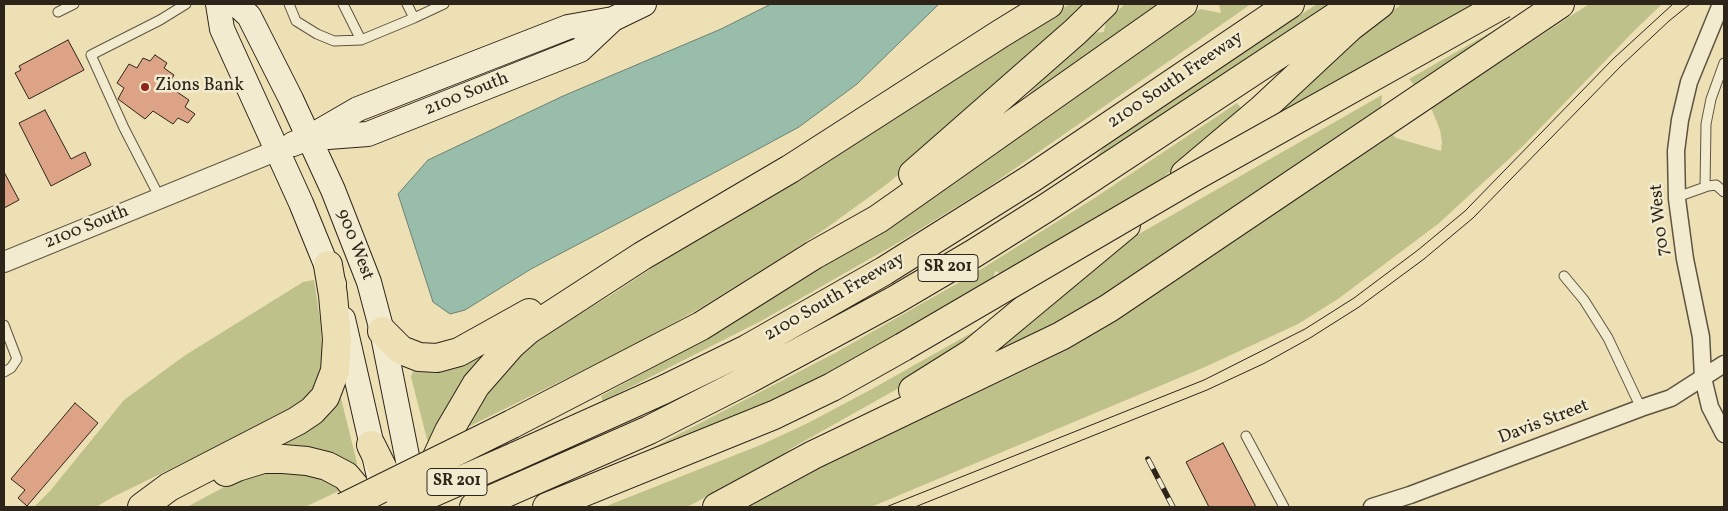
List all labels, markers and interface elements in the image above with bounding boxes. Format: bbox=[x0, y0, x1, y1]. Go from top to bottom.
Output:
street label: 2100 South Freeway bbox=[1104, 28, 1248, 134]
street label: 2100 South bbox=[422, 68, 512, 122]
place label: Zions Bank bbox=[155, 76, 244, 98]
marker: Zions Bank bbox=[139, 81, 151, 93]
street label: 700 West bbox=[1646, 183, 1676, 257]
street label: 2100 South bbox=[42, 201, 132, 255]
street label: 900 West bbox=[331, 206, 377, 284]
street label: 2100 South Freeway bbox=[761, 249, 909, 347]
road number: SR 201 bbox=[918, 254, 978, 282]
street label: Davis Street bbox=[1496, 396, 1592, 450]
road number: SR 201 bbox=[427, 468, 487, 496]

